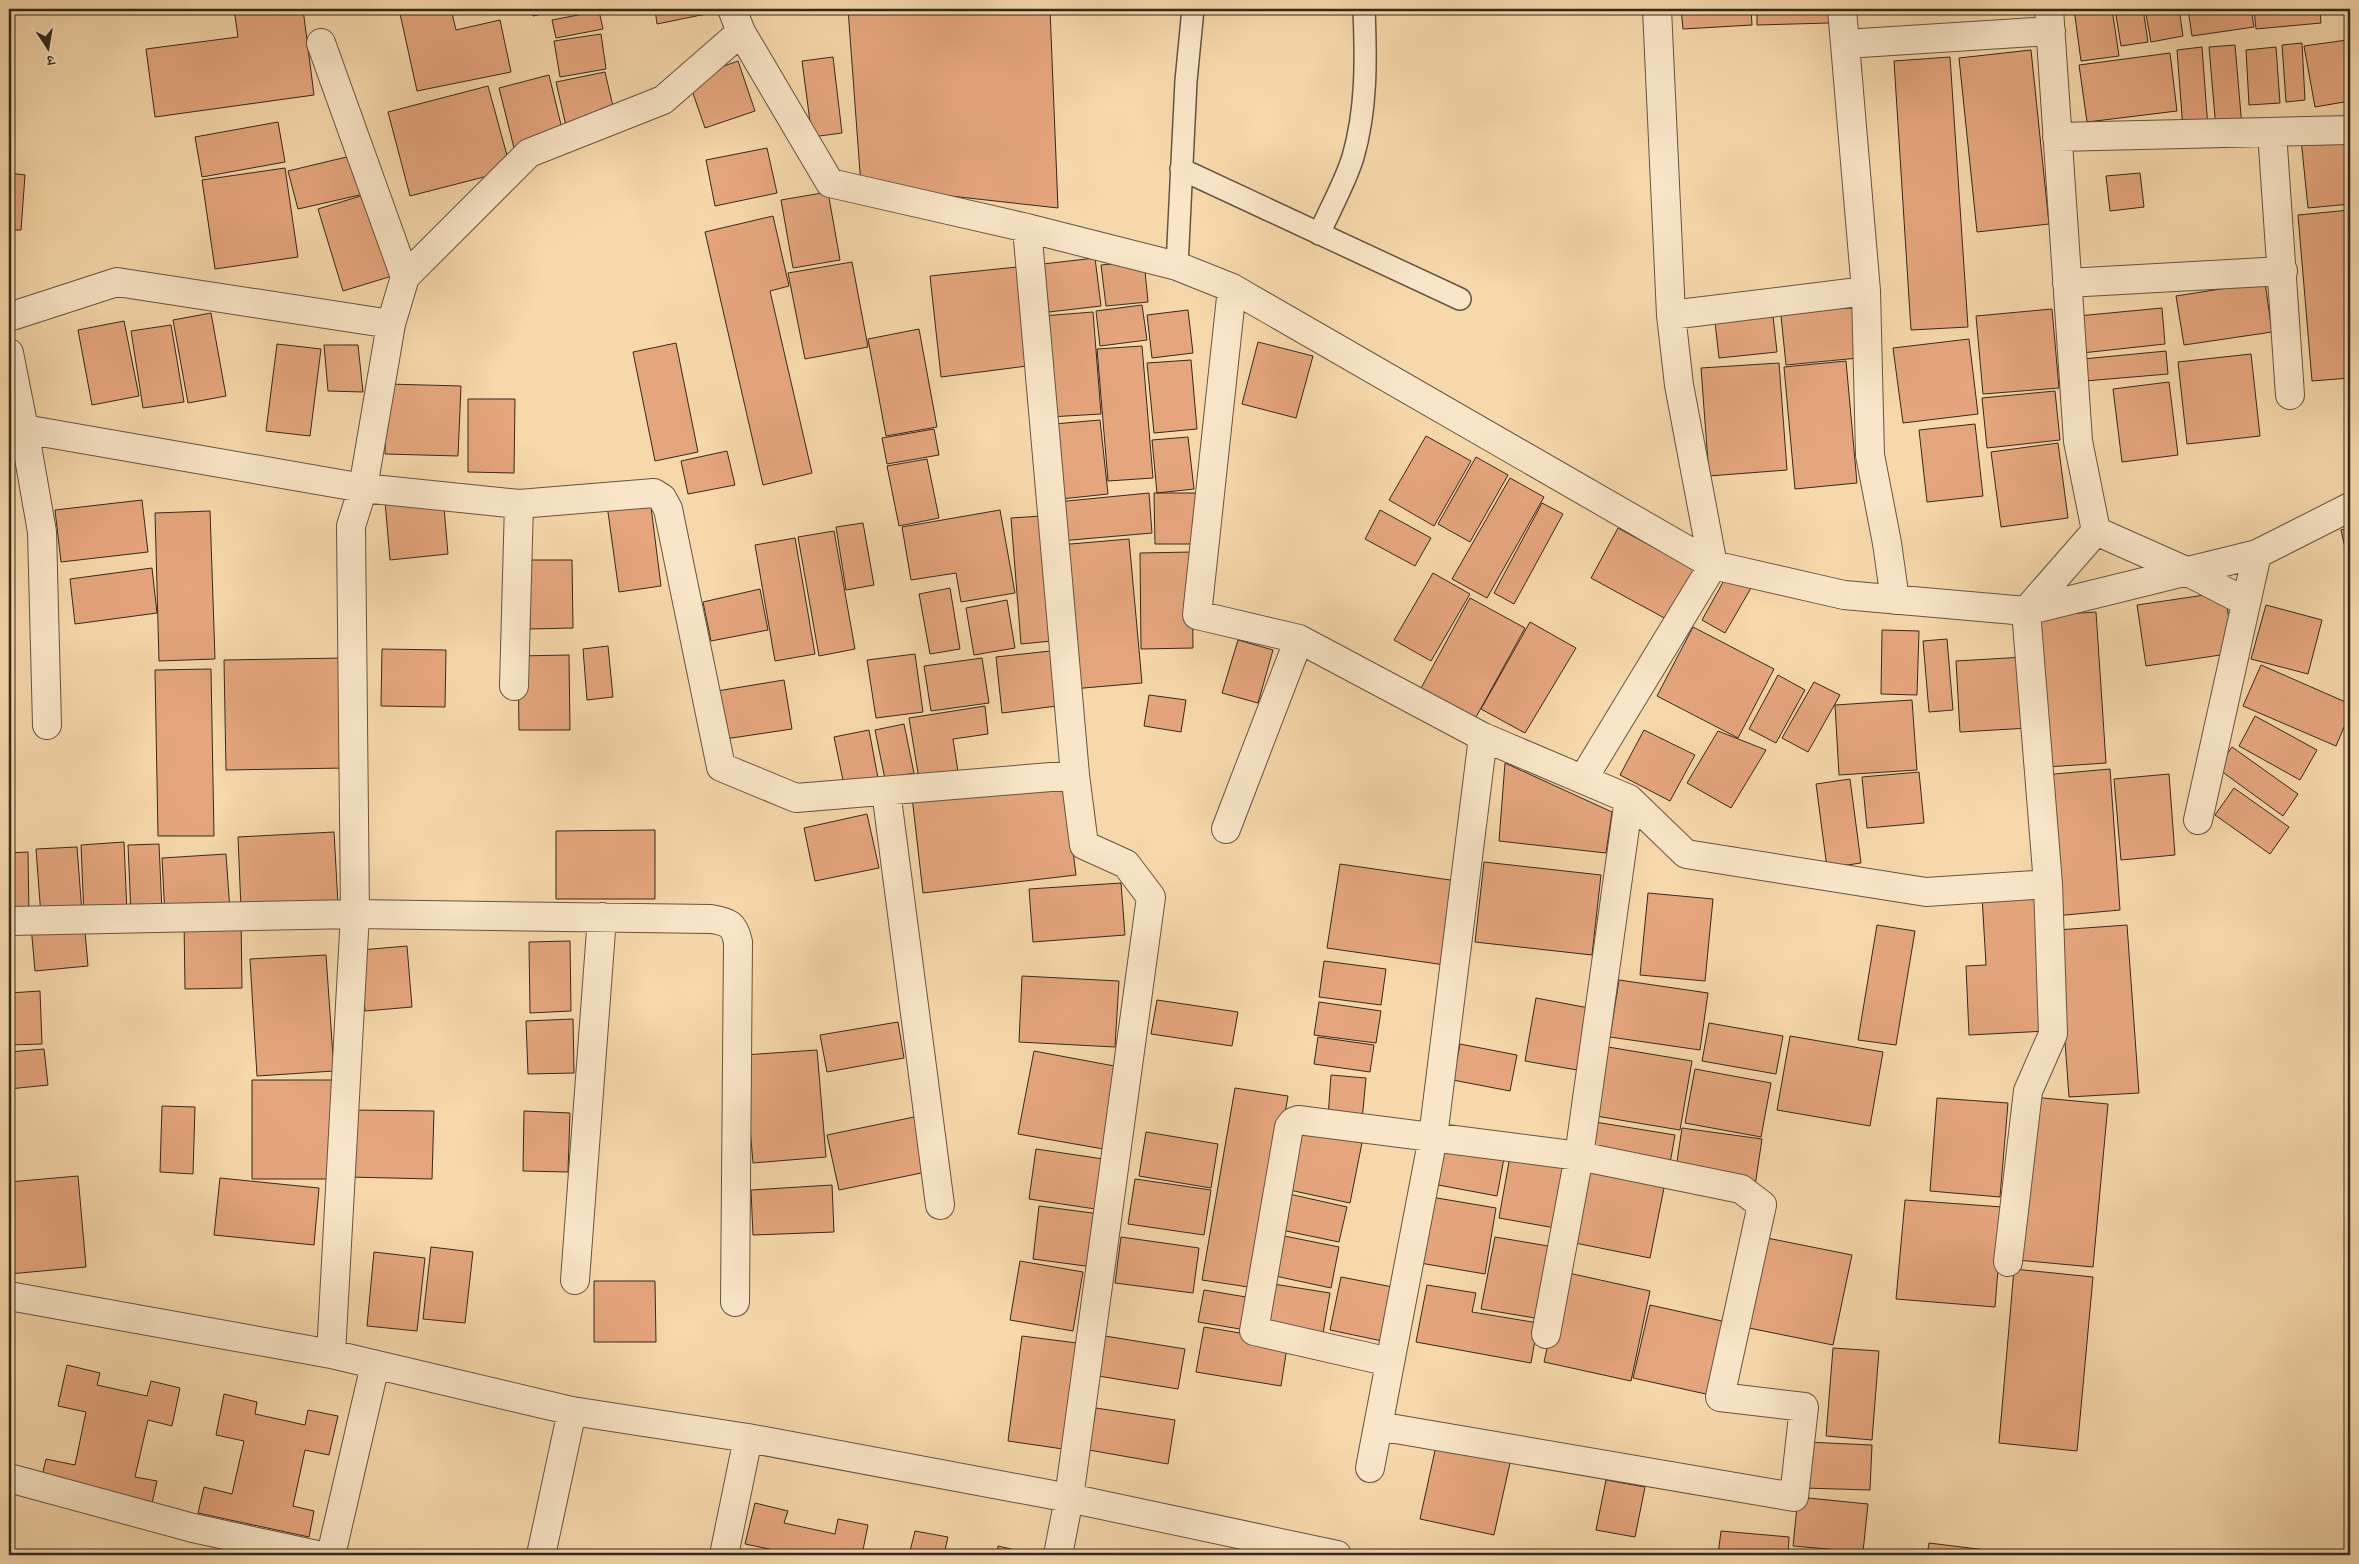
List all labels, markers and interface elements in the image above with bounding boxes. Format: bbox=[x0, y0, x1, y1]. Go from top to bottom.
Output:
north arrow bbox=[22, 22, 72, 72]
text: उ bbox=[44, 50, 57, 69]

